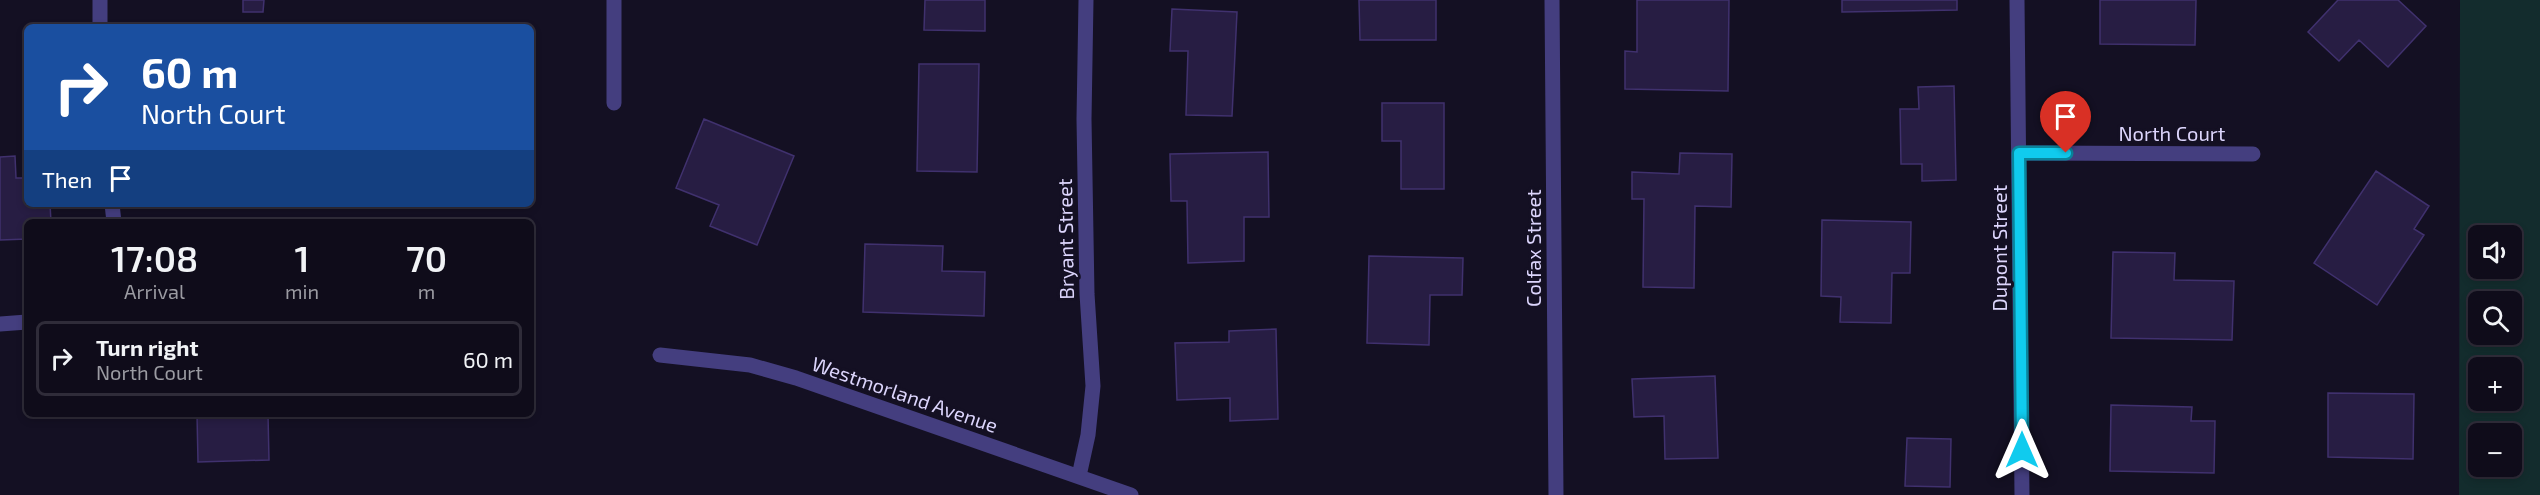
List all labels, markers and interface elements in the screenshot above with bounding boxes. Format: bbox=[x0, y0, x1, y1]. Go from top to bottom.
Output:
text: 60 m bbox=[141, 46, 238, 96]
icon: right bbox=[42, 48, 120, 126]
pin bbox=[2040, 91, 2091, 153]
text: North Court bbox=[141, 97, 285, 129]
icon: arrive bbox=[2049, 100, 2082, 133]
street label: North Court bbox=[2119, 121, 2226, 145]
icon: arrive bbox=[104, 162, 137, 195]
text: Then bbox=[42, 166, 92, 192]
street label: Bryant Street bbox=[1052, 178, 1078, 300]
street label: Dupont Street bbox=[1987, 184, 2011, 311]
street label: Colfax Street bbox=[1521, 189, 1545, 307]
map controls bbox=[2468, 225, 2522, 477]
button: sound bbox=[2468, 225, 2522, 279]
text: 17:08 bbox=[111, 236, 198, 279]
text: 1 bbox=[295, 236, 310, 279]
text: 70 bbox=[406, 236, 447, 279]
text: Arrival bbox=[124, 279, 185, 303]
text: min bbox=[285, 279, 319, 303]
text: m bbox=[418, 279, 435, 303]
button: search bbox=[2468, 291, 2522, 345]
text: Turn right bbox=[96, 334, 198, 360]
icon: right bbox=[45, 342, 78, 375]
text: 60 m bbox=[463, 346, 513, 372]
street label: Westmorland Avenue bbox=[809, 351, 1001, 437]
button: + bbox=[2468, 357, 2522, 411]
text: North Court bbox=[96, 360, 203, 384]
position arrow bbox=[1990, 418, 2054, 482]
button: − bbox=[2468, 423, 2522, 477]

